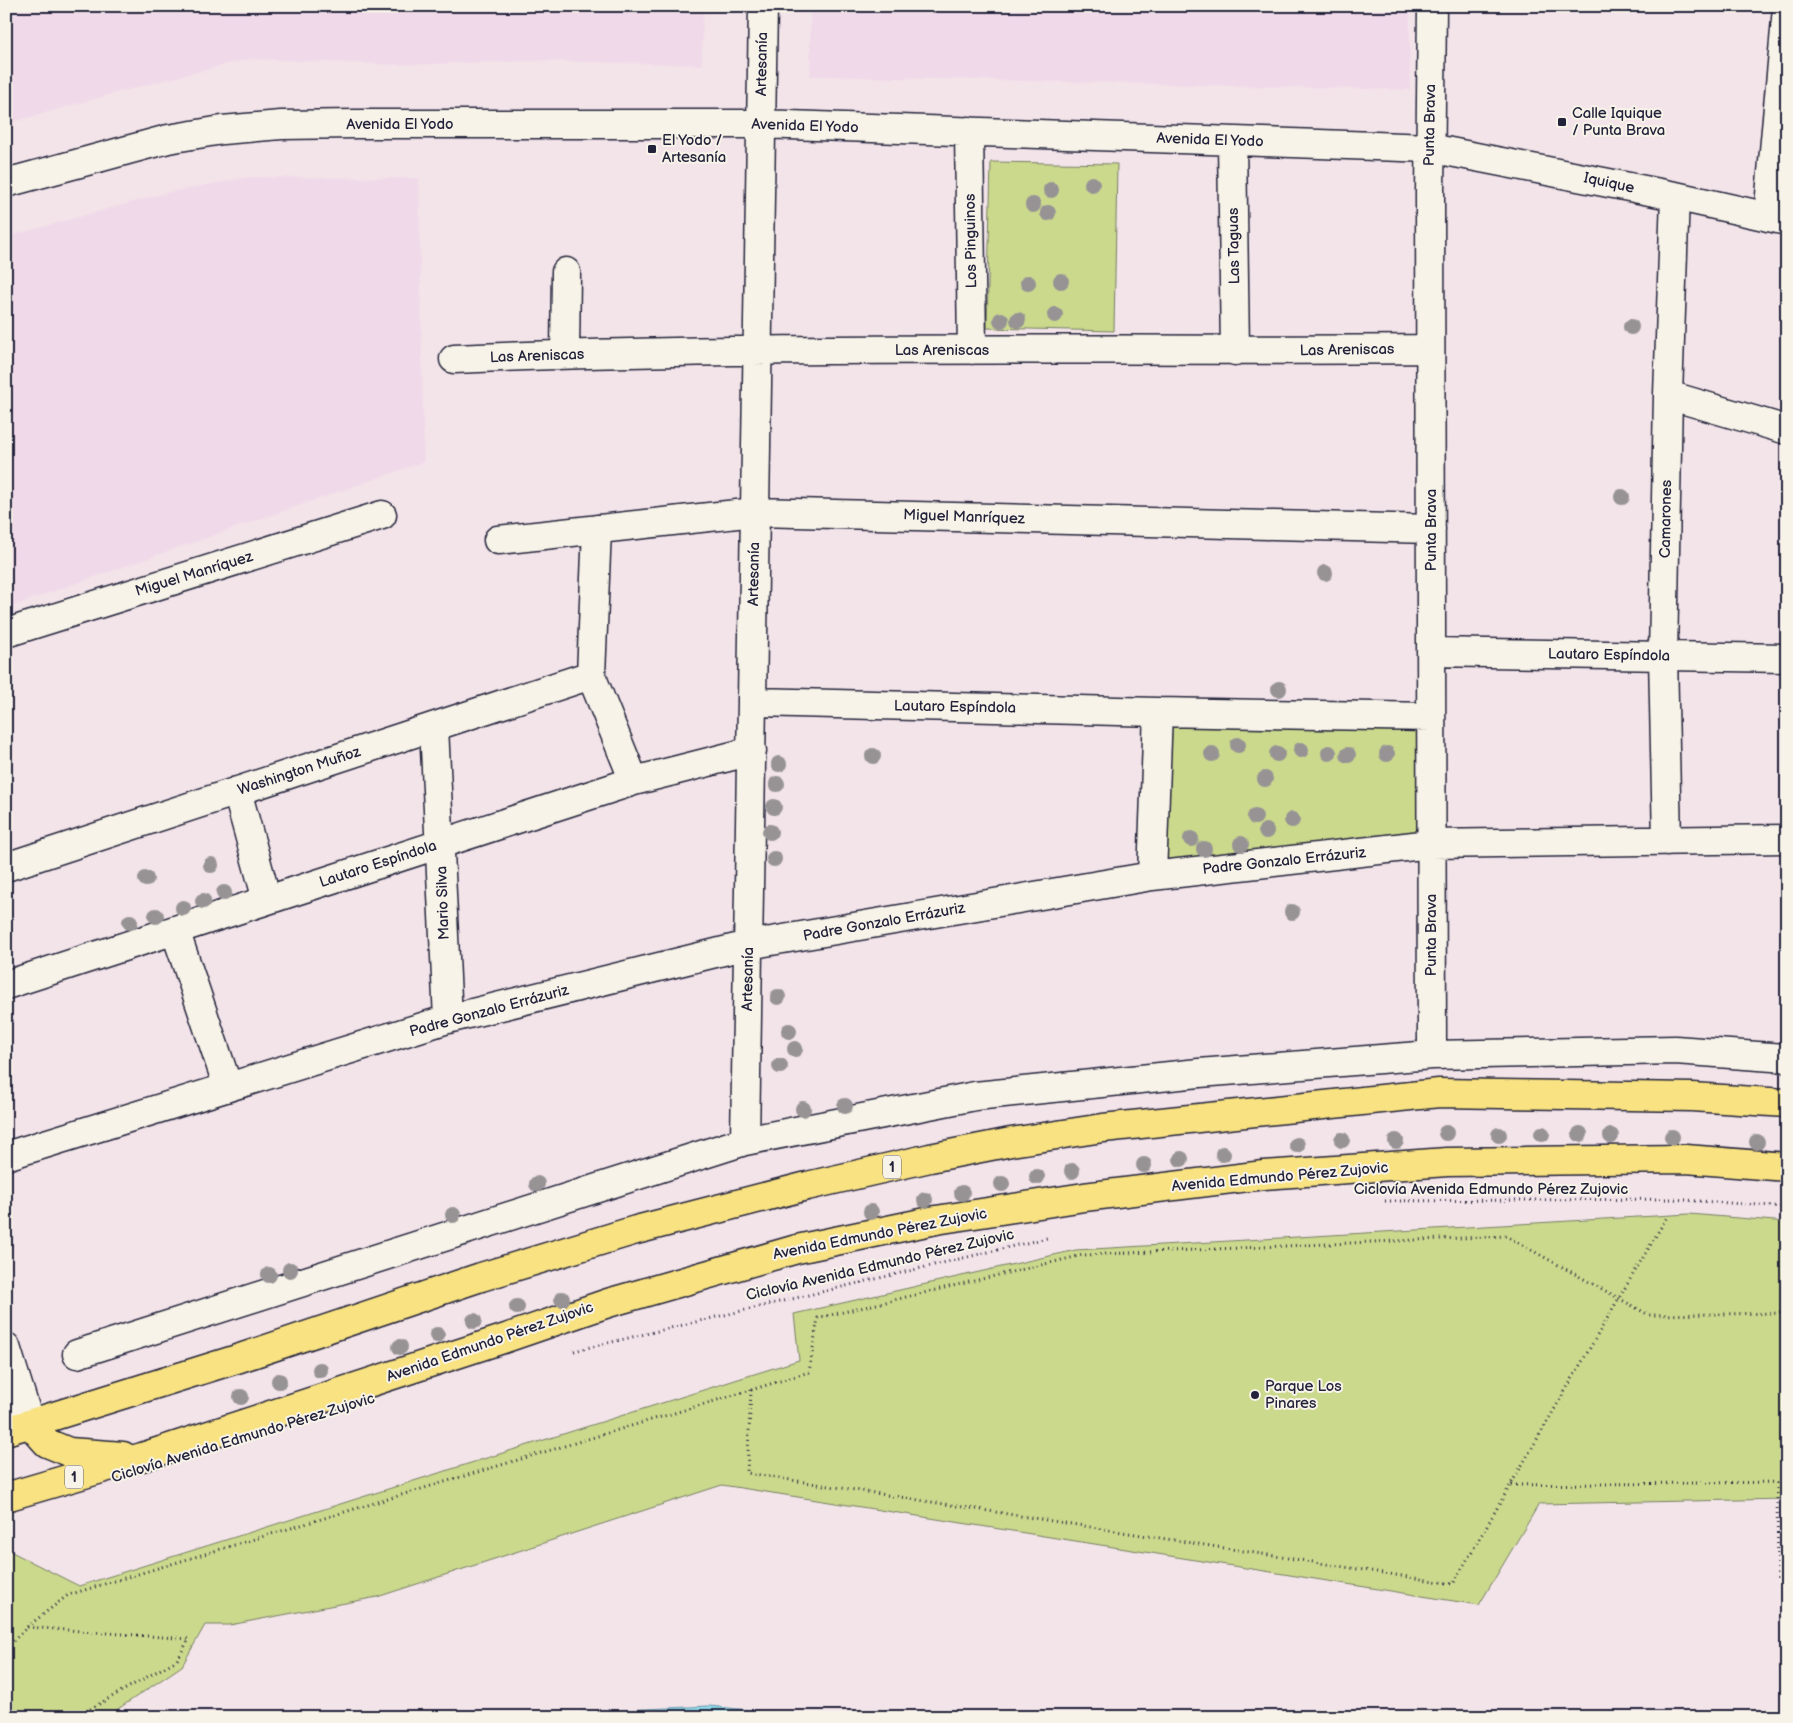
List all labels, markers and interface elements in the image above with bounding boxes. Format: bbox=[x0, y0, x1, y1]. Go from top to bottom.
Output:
street label: Artesanía bbox=[752, 32, 772, 96]
street label: Punta Brava bbox=[1420, 84, 1440, 166]
place label: Calle Iquique / Punta Brava bbox=[1572, 104, 1665, 140]
street label: Avenida El Yodo bbox=[346, 115, 454, 134]
street label: Avenida El Yodo bbox=[751, 115, 859, 137]
marker: Calle Iquique / Punta Brava bbox=[1556, 116, 1568, 128]
street label: Avenida El Yodo bbox=[1156, 129, 1264, 151]
place label: El Yodo / Artesanía bbox=[662, 131, 726, 167]
marker: El Yodo / Artesanía bbox=[646, 143, 658, 155]
street label: Iquique bbox=[1582, 168, 1636, 198]
street label: Los Pinguinos bbox=[961, 193, 981, 288]
street label: Las Taguas bbox=[1224, 207, 1244, 284]
street label: Las Areniscas bbox=[1300, 340, 1395, 360]
street label: Las Areniscas bbox=[895, 341, 990, 360]
street label: Las Areniscas bbox=[489, 345, 585, 367]
street label: Camarones bbox=[1656, 479, 1676, 558]
street label: Punta Brava bbox=[1422, 489, 1441, 571]
street label: Miguel Manríquez bbox=[903, 505, 1026, 529]
street label: Artesanía bbox=[744, 542, 764, 606]
street label: Miguel Manríquez bbox=[133, 547, 256, 601]
street label: Lautaro Espíndola bbox=[1548, 644, 1670, 666]
street label: Lautaro Espíndola bbox=[894, 696, 1016, 718]
street label: Washington Muñoz bbox=[235, 742, 364, 800]
street label: Lautaro Espíndola bbox=[317, 836, 439, 892]
street label: Padre Gonzalo Errázuriz bbox=[1201, 843, 1367, 879]
street label: Mario Silva bbox=[432, 866, 454, 940]
street label: Punta Brava bbox=[1422, 894, 1441, 976]
street label: Padre Gonzalo Errázuriz bbox=[802, 898, 967, 946]
street label: Artesanía bbox=[738, 947, 758, 1011]
street label: Padre Gonzalo Errázuriz bbox=[407, 980, 571, 1041]
road number: 1 bbox=[883, 1156, 901, 1178]
street label: Avenida Edmundo Pérez Zujovic bbox=[1171, 1158, 1389, 1196]
street label: Ciclovía Avenida Edmundo Pérez Zujovic bbox=[1354, 1180, 1628, 1199]
street label: Avenida Edmundo Pérez Zujovic bbox=[771, 1204, 989, 1264]
street label: Ciclovía Avenida Edmundo Pérez Zujovic bbox=[744, 1225, 1016, 1305]
street label: Avenida Edmundo Pérez Zujovic bbox=[384, 1298, 596, 1386]
place label: Parque Los Pinares bbox=[1265, 1377, 1342, 1413]
street label: Ciclovía Avenida Edmundo Pérez Zujovic bbox=[109, 1389, 377, 1487]
marker: Parque Los Pinares bbox=[1249, 1389, 1261, 1401]
road number: 1 bbox=[65, 1465, 83, 1488]

